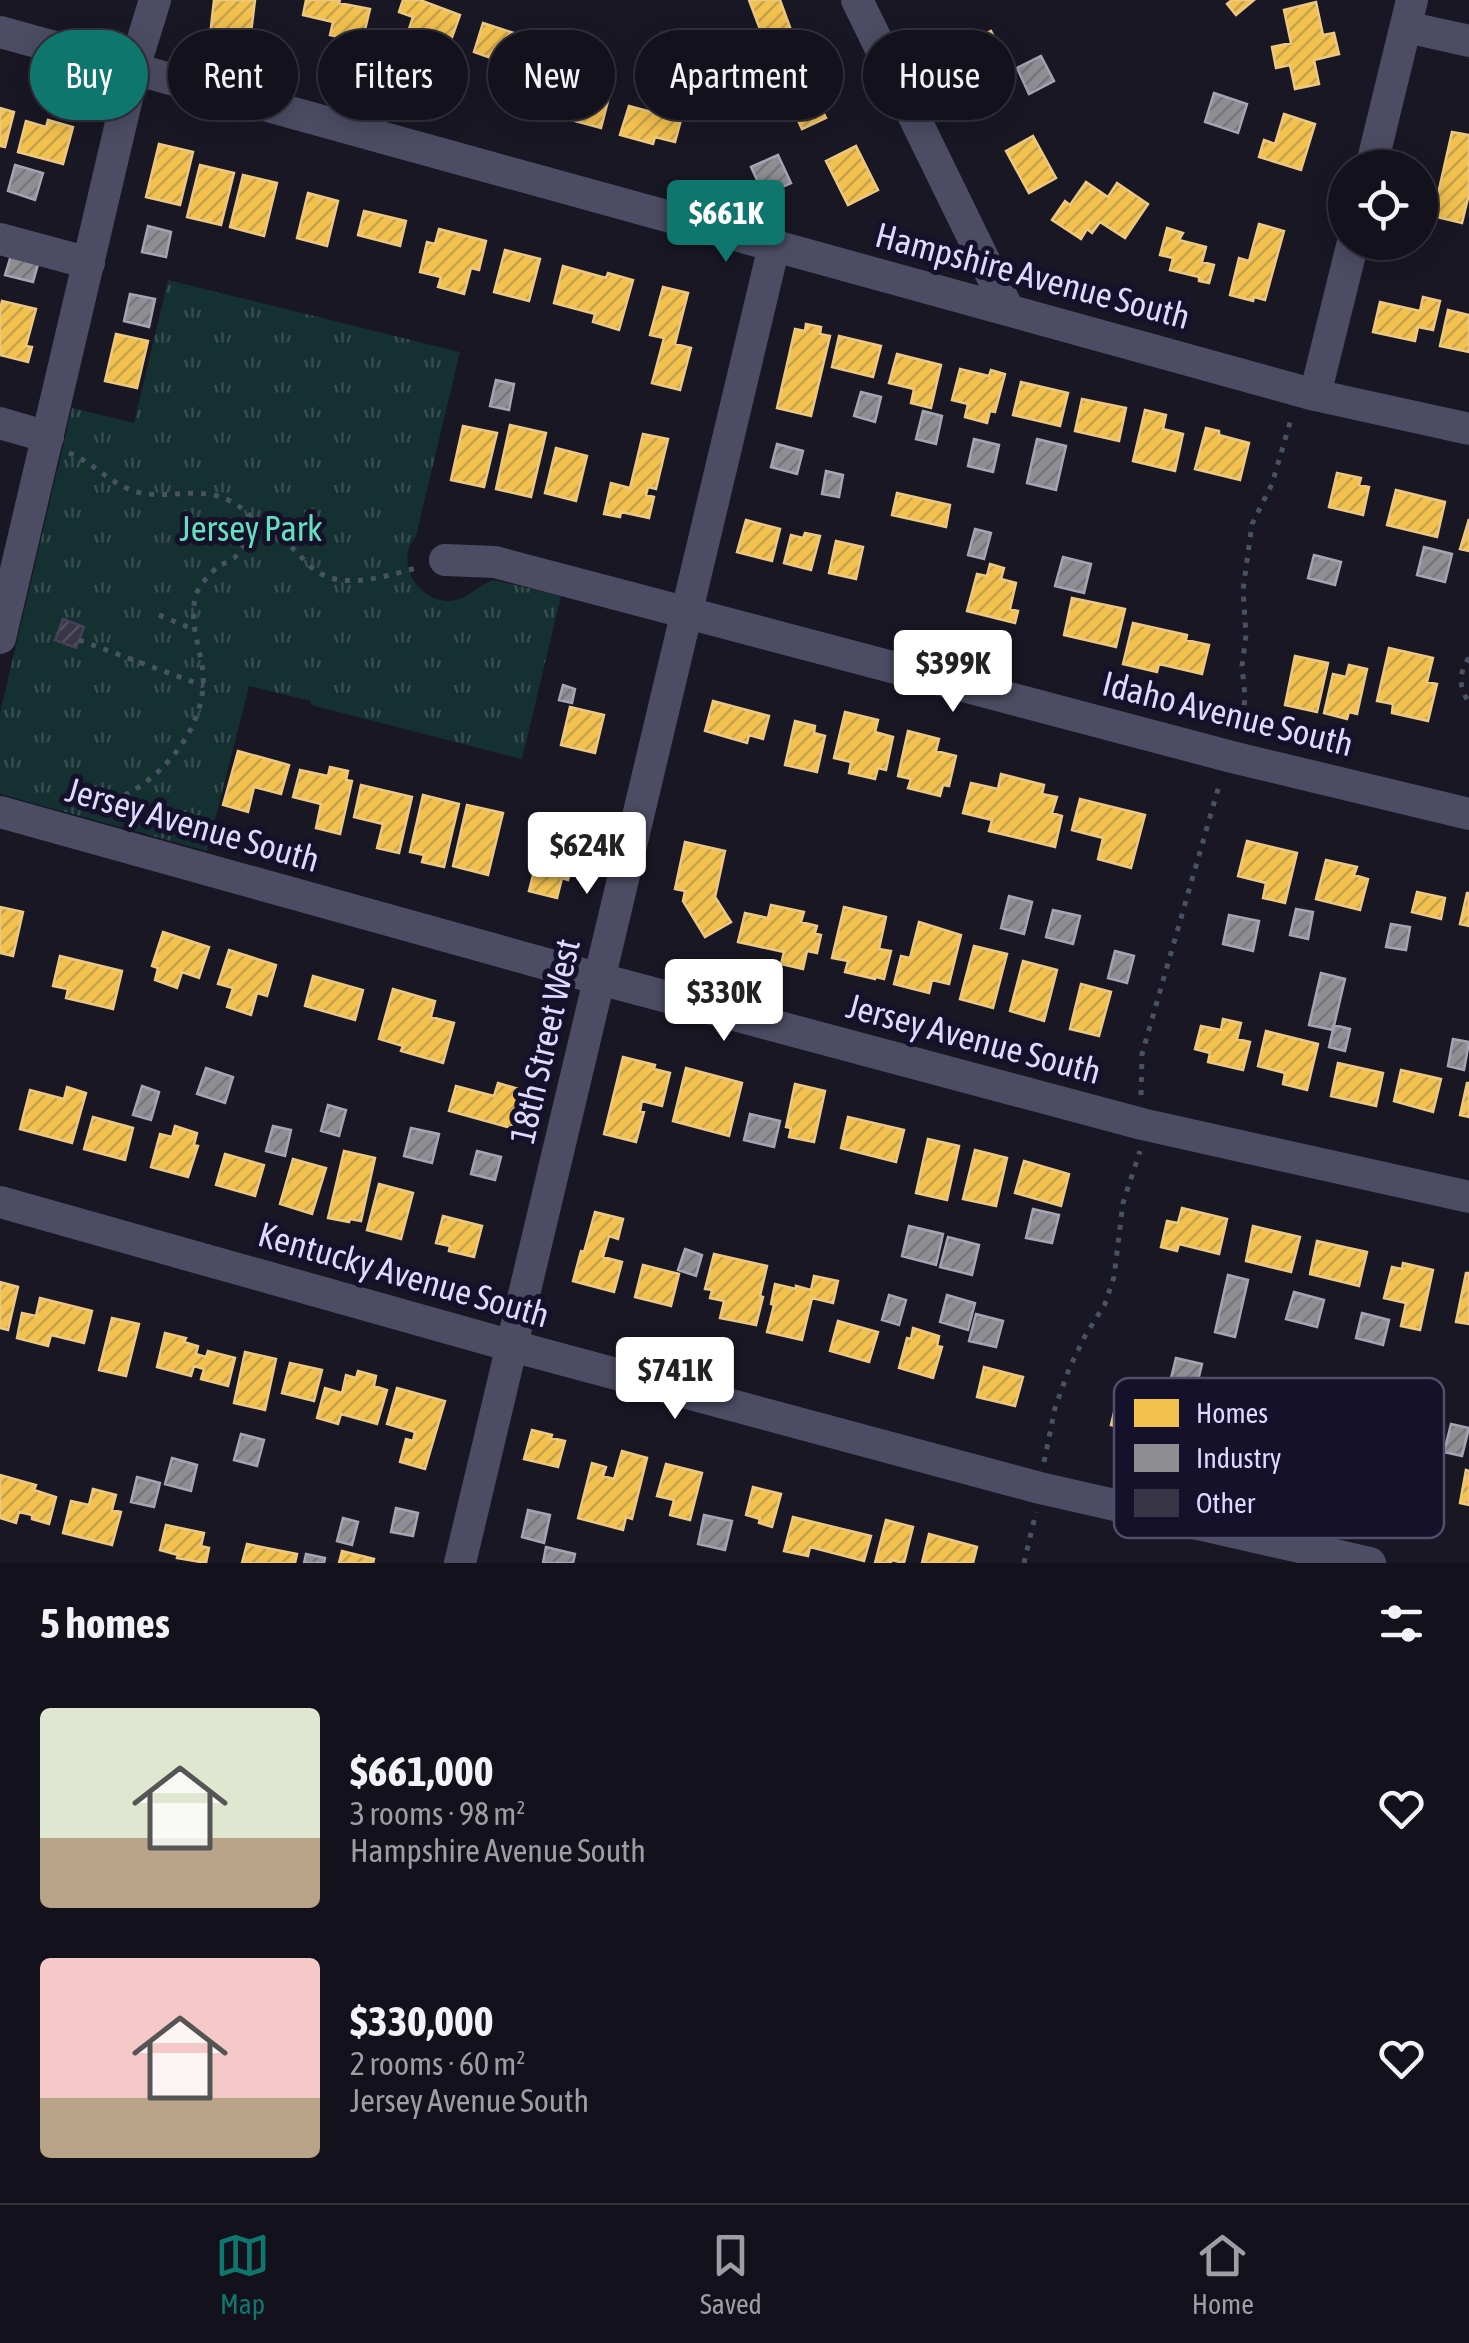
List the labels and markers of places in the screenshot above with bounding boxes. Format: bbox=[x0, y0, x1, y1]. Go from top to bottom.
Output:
pin: $661K bbox=[656, 180, 796, 265]
pin: $399K bbox=[883, 630, 1023, 715]
pin: $624K bbox=[517, 812, 657, 897]
pin: $330K bbox=[654, 959, 794, 1044]
pin: $741K bbox=[605, 1337, 745, 1422]

